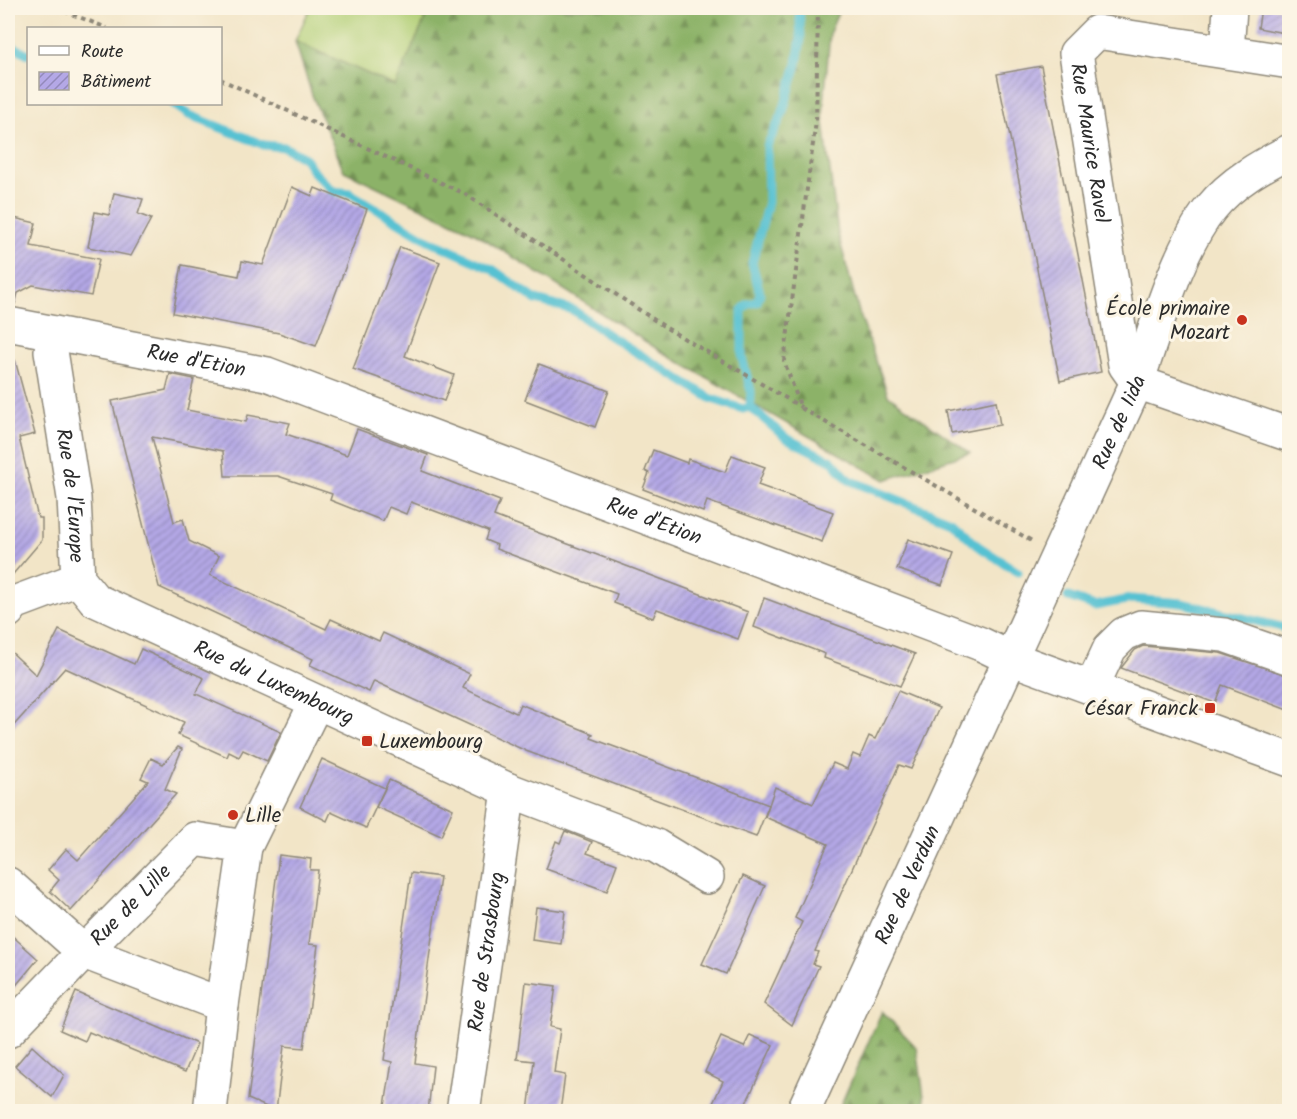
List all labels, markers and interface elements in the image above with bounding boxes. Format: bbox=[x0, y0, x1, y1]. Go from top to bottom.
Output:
legend bbox=[27, 27, 222, 105]
text: Route bbox=[81, 38, 123, 67]
street label: Rue Maurice Ravel bbox=[1060, 61, 1117, 225]
text: Bâtiment bbox=[81, 68, 152, 97]
place label: École primaire Mozart bbox=[1106, 293, 1231, 350]
marker: École primaire Mozart bbox=[1235, 313, 1249, 327]
street label: Rue d'Etion bbox=[144, 336, 248, 388]
street label: Rue de Iida bbox=[1084, 371, 1156, 475]
street label: Rue de l'Europe bbox=[45, 426, 92, 564]
street label: Rue d'Etion bbox=[601, 489, 706, 555]
street label: Rue du Luxembourg bbox=[188, 632, 359, 735]
place label: César Franck bbox=[1084, 693, 1198, 726]
marker: César Franck bbox=[1203, 701, 1217, 715]
place label: Luxembourg bbox=[379, 726, 483, 759]
marker: Luxembourg bbox=[360, 734, 374, 748]
place label: Lille bbox=[245, 800, 282, 833]
marker: Lille bbox=[226, 808, 240, 822]
street label: Rue de Verdun bbox=[867, 820, 950, 950]
street label: Rue de Lille bbox=[83, 856, 180, 955]
street label: Rue de Strasbourg bbox=[460, 870, 515, 1034]

